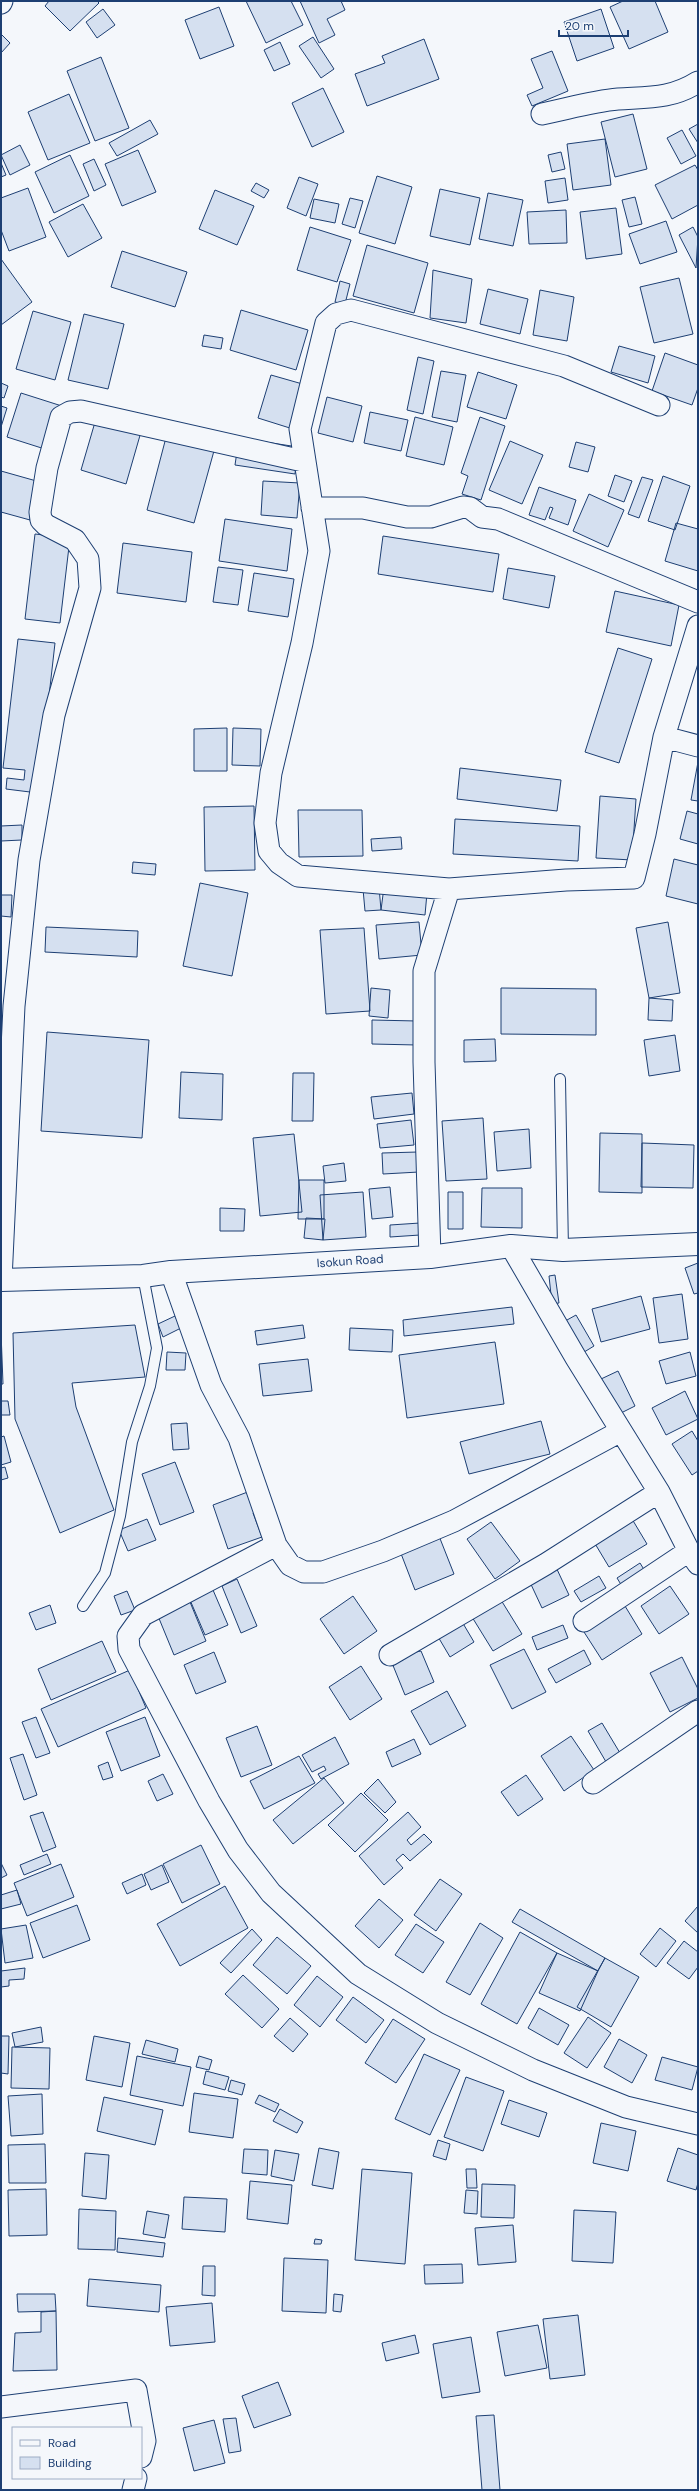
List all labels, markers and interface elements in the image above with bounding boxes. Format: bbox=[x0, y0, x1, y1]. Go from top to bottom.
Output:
scale bar bbox=[559, 12, 628, 38]
text: 20 m bbox=[565, 18, 594, 34]
street label: Isokun Road bbox=[316, 1251, 384, 1271]
legend bbox=[12, 2427, 142, 2479]
text: Road bbox=[48, 2435, 76, 2451]
text: Building bbox=[48, 2455, 92, 2471]

